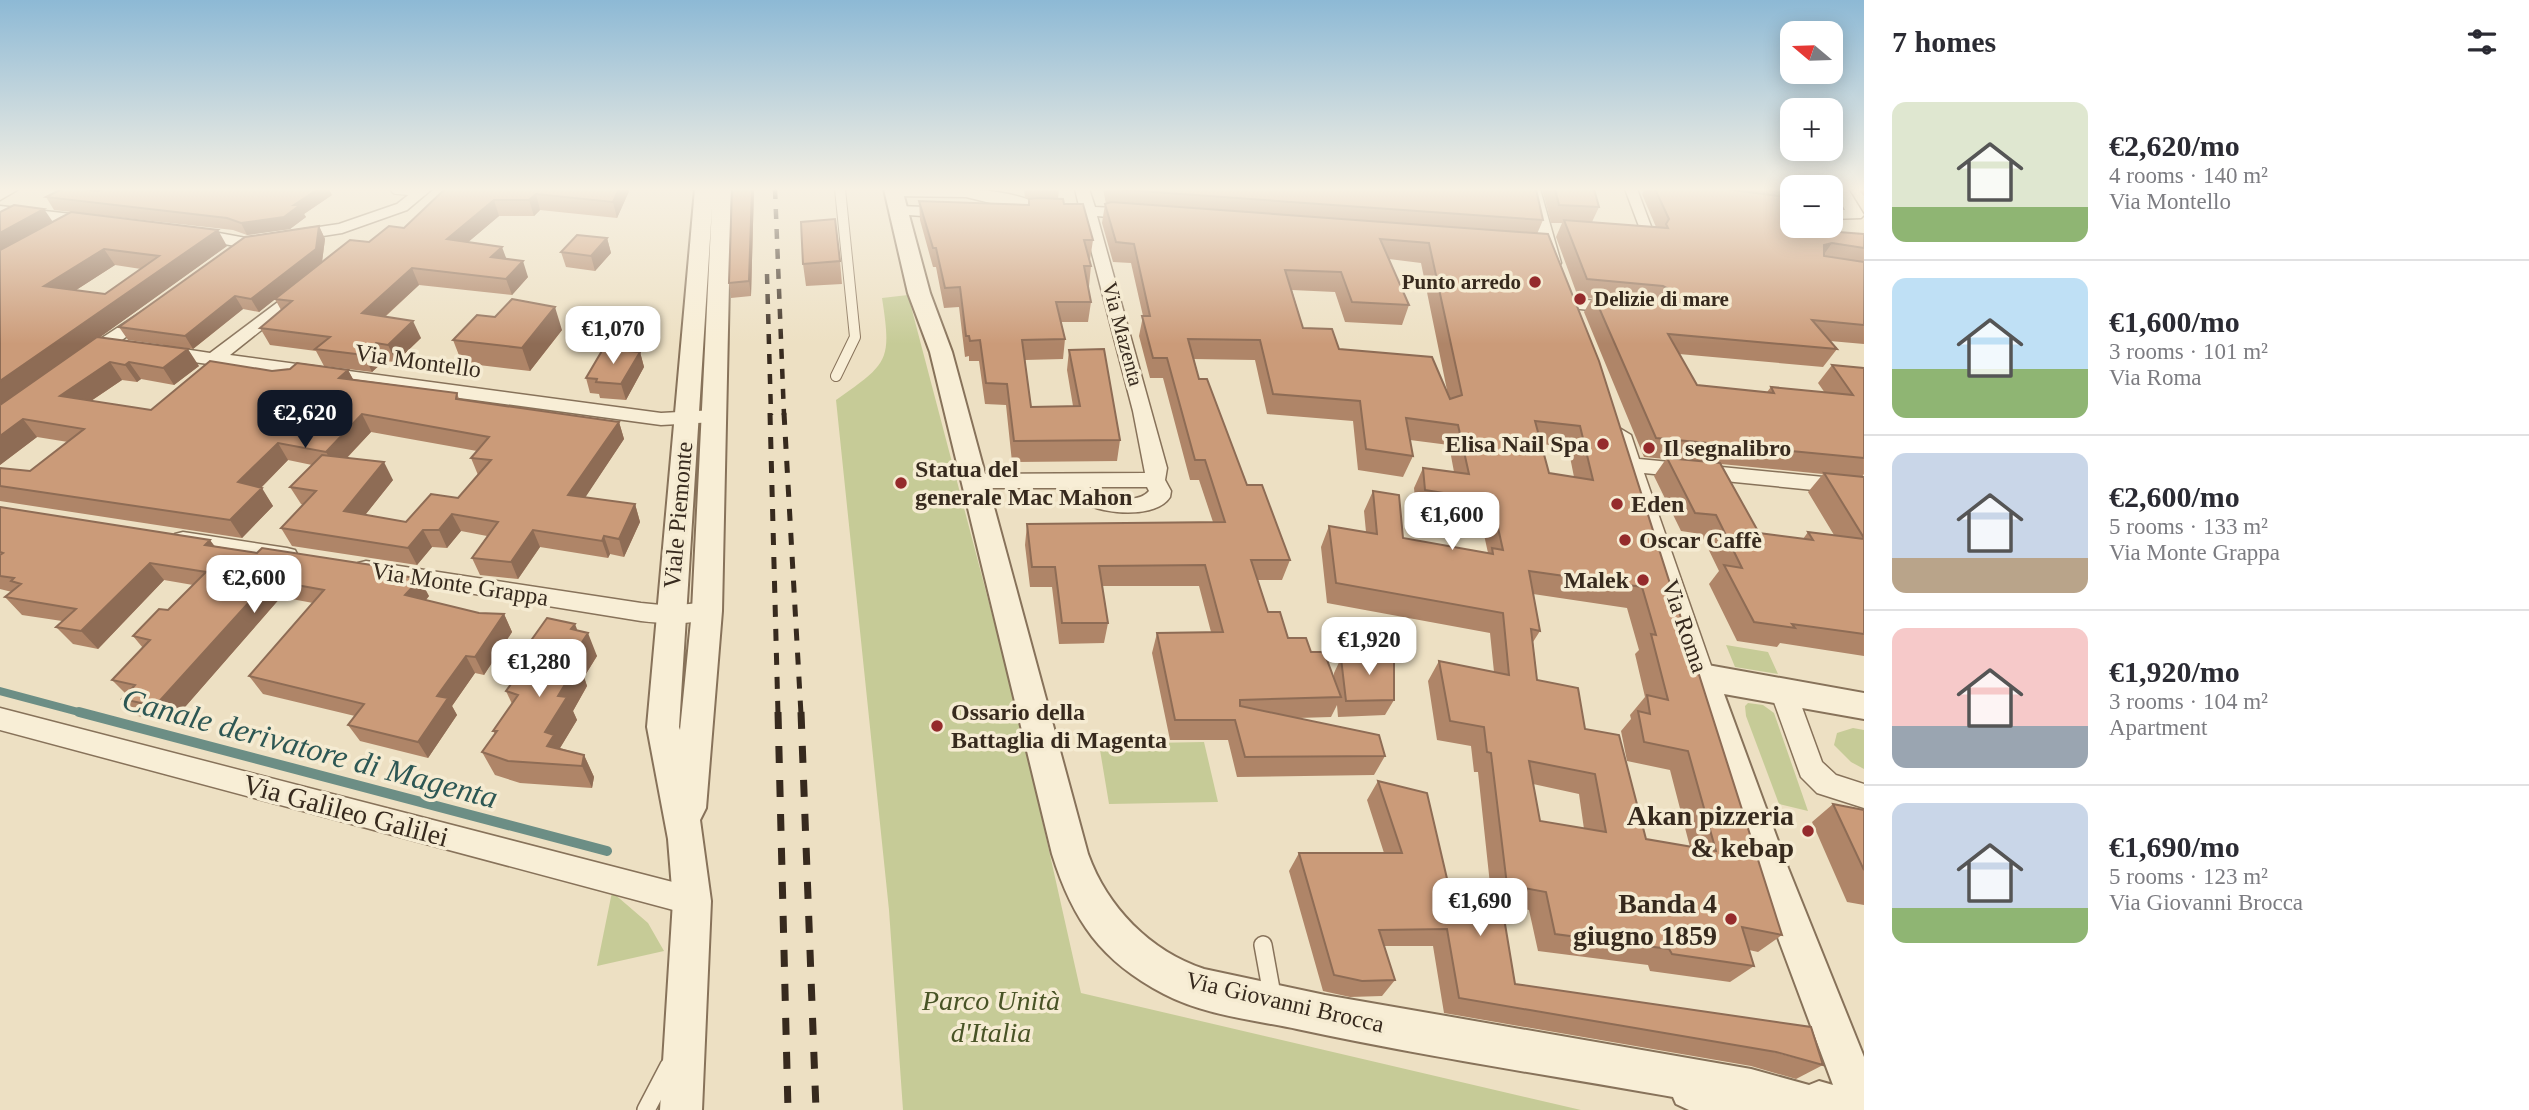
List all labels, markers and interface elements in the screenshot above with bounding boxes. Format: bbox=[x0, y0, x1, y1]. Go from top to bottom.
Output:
north arrow bbox=[1780, 21, 1843, 84]
map controls bbox=[1780, 21, 1843, 238]
icon: filters bbox=[2463, 23, 2501, 61]
text: 7 homes bbox=[1892, 25, 1996, 58]
button: + bbox=[1780, 98, 1843, 161]
text: €2,620/mo bbox=[2109, 129, 2240, 162]
icon: home bbox=[1948, 130, 2032, 214]
text: 4 rooms · 140 m² bbox=[2109, 163, 2268, 188]
button: − bbox=[1780, 175, 1843, 238]
text: Via Montello bbox=[2109, 189, 2231, 214]
place label: Punto arredo bbox=[1402, 270, 1521, 294]
marker: Punto arredo bbox=[1527, 274, 1543, 290]
street label: Via Mazenta bbox=[1098, 279, 1149, 389]
place label: Delizie di mare bbox=[1594, 287, 1729, 311]
marker: Delizie di mare bbox=[1572, 291, 1588, 307]
text: €1,600/mo bbox=[2109, 305, 2240, 338]
pin: €1,070 bbox=[556, 306, 670, 366]
icon: home bbox=[1948, 306, 2032, 390]
text: €1,070 bbox=[581, 316, 645, 341]
street label: Via Montello bbox=[353, 339, 483, 383]
text: 3 rooms · 101 m² bbox=[2109, 339, 2268, 364]
text: Via Roma bbox=[2109, 365, 2202, 390]
pin: €2,620 bbox=[248, 391, 362, 450]
text: €2,620 bbox=[273, 400, 337, 425]
place label: Elisa Nail Spa bbox=[1445, 431, 1589, 457]
place label: Il segnalibro bbox=[1663, 435, 1791, 461]
marker: Elisa Nail Spa bbox=[1595, 436, 1611, 452]
marker: Il segnalibro bbox=[1641, 440, 1657, 456]
street label: Viale Piemonte bbox=[659, 441, 697, 589]
place label: Statua del generale Mac Mahon bbox=[915, 456, 1132, 510]
marker: Statua del generale Mac Mahon bbox=[893, 475, 909, 491]
text: €2,600/mo bbox=[2109, 480, 2240, 513]
icon: home bbox=[1948, 481, 2032, 565]
place label: Eden bbox=[1631, 491, 1684, 517]
pin: €1,600 bbox=[1395, 492, 1509, 552]
marker: Eden bbox=[1609, 496, 1625, 512]
text: €1,600 bbox=[1420, 502, 1484, 527]
text: 5 rooms · 133 m² bbox=[2109, 514, 2268, 539]
place label: Oscar Caffè bbox=[1639, 527, 1762, 553]
marker: Oscar Caffè bbox=[1617, 532, 1633, 548]
text: Via Monte Grappa bbox=[2109, 540, 2280, 565]
pin: €2,600 bbox=[197, 556, 311, 615]
street label: Via Monte Grappa bbox=[370, 557, 551, 611]
text: €2,600 bbox=[222, 565, 286, 590]
place label: Malek bbox=[1564, 567, 1630, 593]
marker: Malek bbox=[1635, 572, 1651, 588]
street label: Via Roma bbox=[1657, 576, 1713, 676]
pin: €1,920 bbox=[1312, 618, 1426, 677]
text: €1,920 bbox=[1337, 627, 1401, 652]
pin: €1,280 bbox=[482, 640, 596, 699]
text: €1,280 bbox=[507, 649, 571, 674]
text: €1,920/mo bbox=[2109, 655, 2240, 688]
icon: home bbox=[1948, 656, 2032, 740]
water label: Canale derivatore di Magenta bbox=[118, 681, 502, 815]
text: 3 rooms · 104 m² bbox=[2109, 689, 2268, 714]
place label: Ossario della Battaglia di Magenta bbox=[951, 699, 1167, 753]
text: Apartment bbox=[2109, 715, 2207, 740]
marker: Ossario della Battaglia di Magenta bbox=[929, 718, 945, 734]
street label: Via Galileo Galilei bbox=[240, 768, 452, 853]
place label: Akan pizzeria & kebap bbox=[1627, 800, 1794, 863]
marker: Akan pizzeria & kebap bbox=[1800, 823, 1816, 839]
text: €1,690/mo bbox=[2109, 830, 2240, 863]
icon: home bbox=[1948, 831, 2032, 915]
text: 5 rooms · 123 m² bbox=[2109, 864, 2268, 889]
pin: €1,690 bbox=[1423, 878, 1537, 938]
text: €1,690 bbox=[1448, 888, 1512, 913]
place label: Banda 4 giugno 1859 bbox=[1573, 888, 1717, 951]
text: Via Giovanni Brocca bbox=[2109, 890, 2303, 915]
marker: Banda 4 giugno 1859 bbox=[1723, 911, 1739, 927]
street label: Via Giovanni Brocca bbox=[1183, 967, 1387, 1038]
park label: Parco Unità d'Italia bbox=[921, 985, 1060, 1048]

